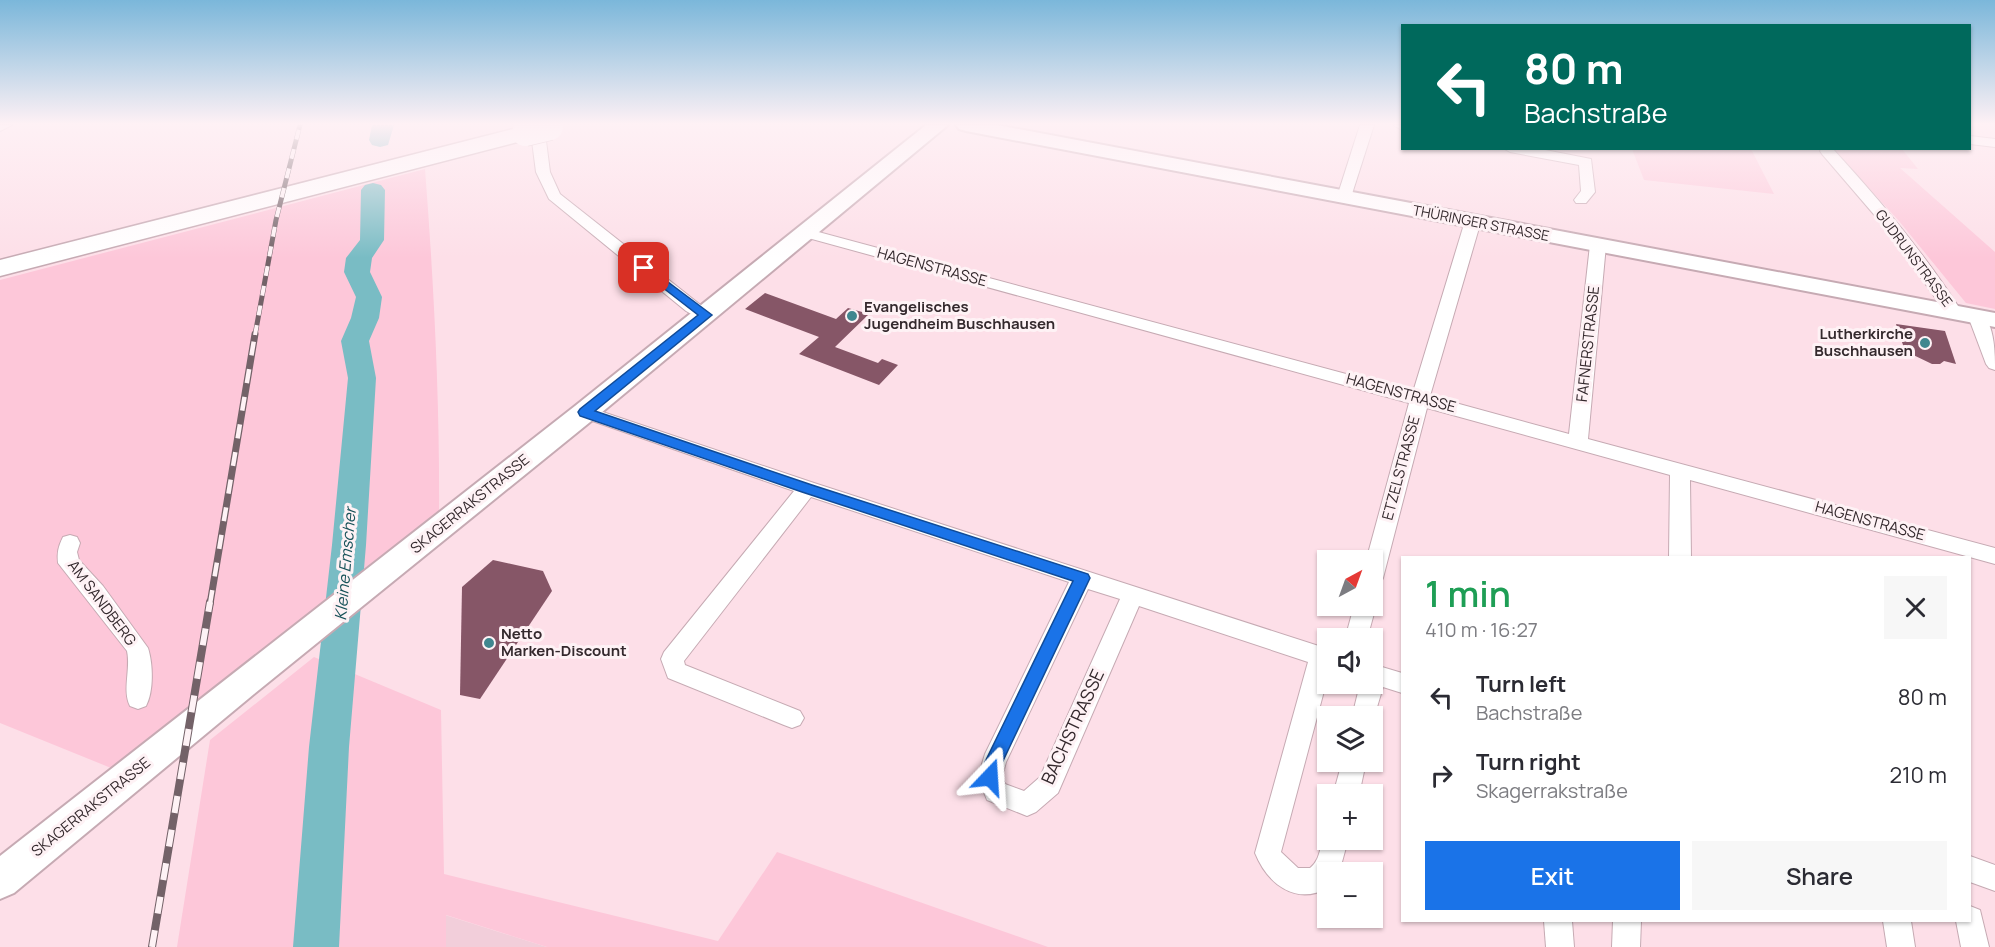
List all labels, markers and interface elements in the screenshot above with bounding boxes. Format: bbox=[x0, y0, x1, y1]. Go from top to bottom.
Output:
text: 80 m bbox=[1524, 39, 1624, 97]
icon: left bbox=[1425, 48, 1503, 126]
text: Bachstraße bbox=[1524, 94, 1668, 131]
street label: THÜRINGER STRASSE bbox=[1411, 200, 1551, 245]
street label: GUDRUNSTRASSE bbox=[1872, 205, 1957, 310]
pin bbox=[618, 242, 669, 293]
street label: HAGENSTRASSE bbox=[875, 242, 989, 291]
icon: arrive bbox=[627, 251, 660, 284]
street label: FAFNERSTRASSE bbox=[1571, 285, 1604, 403]
place label: Evangelisches Jugendheim Buschhausen bbox=[864, 296, 1055, 334]
marker: Evangelisches Jugendheim Buschhausen bbox=[845, 309, 859, 323]
place label: Lutherkirche Buschhausen bbox=[1814, 323, 1913, 361]
marker: Lutherkirche Buschhausen bbox=[1918, 336, 1932, 350]
street label: HAGENSTRASSE bbox=[1344, 368, 1458, 417]
street label: ETZELSTRASSE bbox=[1377, 413, 1425, 522]
street label: SKAGERRAKSTRASSE bbox=[406, 449, 534, 558]
street label: HAGENSTRASSE bbox=[1813, 496, 1927, 545]
water label: Kleine Emscher bbox=[329, 505, 361, 621]
north arrow bbox=[1317, 550, 1383, 616]
map controls bbox=[1317, 550, 1383, 928]
street label: AM SANDBERG bbox=[63, 556, 142, 650]
text: 1 min bbox=[1425, 569, 1511, 618]
button: close bbox=[1884, 576, 1947, 639]
text: 410 m · 16:27 bbox=[1425, 616, 1538, 643]
place label: Netto Marken-Discount bbox=[501, 623, 627, 661]
button: sound bbox=[1317, 628, 1383, 694]
marker: Netto Marken-Discount bbox=[482, 636, 496, 650]
street label: BACHSTRASSE bbox=[1035, 665, 1109, 788]
text: Turn left bbox=[1476, 669, 1566, 699]
icon: left bbox=[1425, 681, 1458, 714]
text: 80 m bbox=[1898, 682, 1947, 712]
text: Bachstraße bbox=[1476, 699, 1582, 726]
button: layers bbox=[1317, 706, 1383, 772]
position arrow bbox=[958, 745, 1022, 809]
text: Turn right bbox=[1476, 747, 1581, 777]
street label: SKAGERRAKSTRASSE bbox=[27, 752, 155, 861]
icon: right bbox=[1425, 759, 1458, 792]
text: 210 m bbox=[1889, 760, 1947, 790]
text: Skagerrakstraße bbox=[1476, 777, 1628, 804]
button: + bbox=[1317, 784, 1383, 850]
button: Exit bbox=[1425, 841, 1680, 910]
button: Share bbox=[1692, 841, 1947, 910]
button: − bbox=[1317, 862, 1383, 928]

